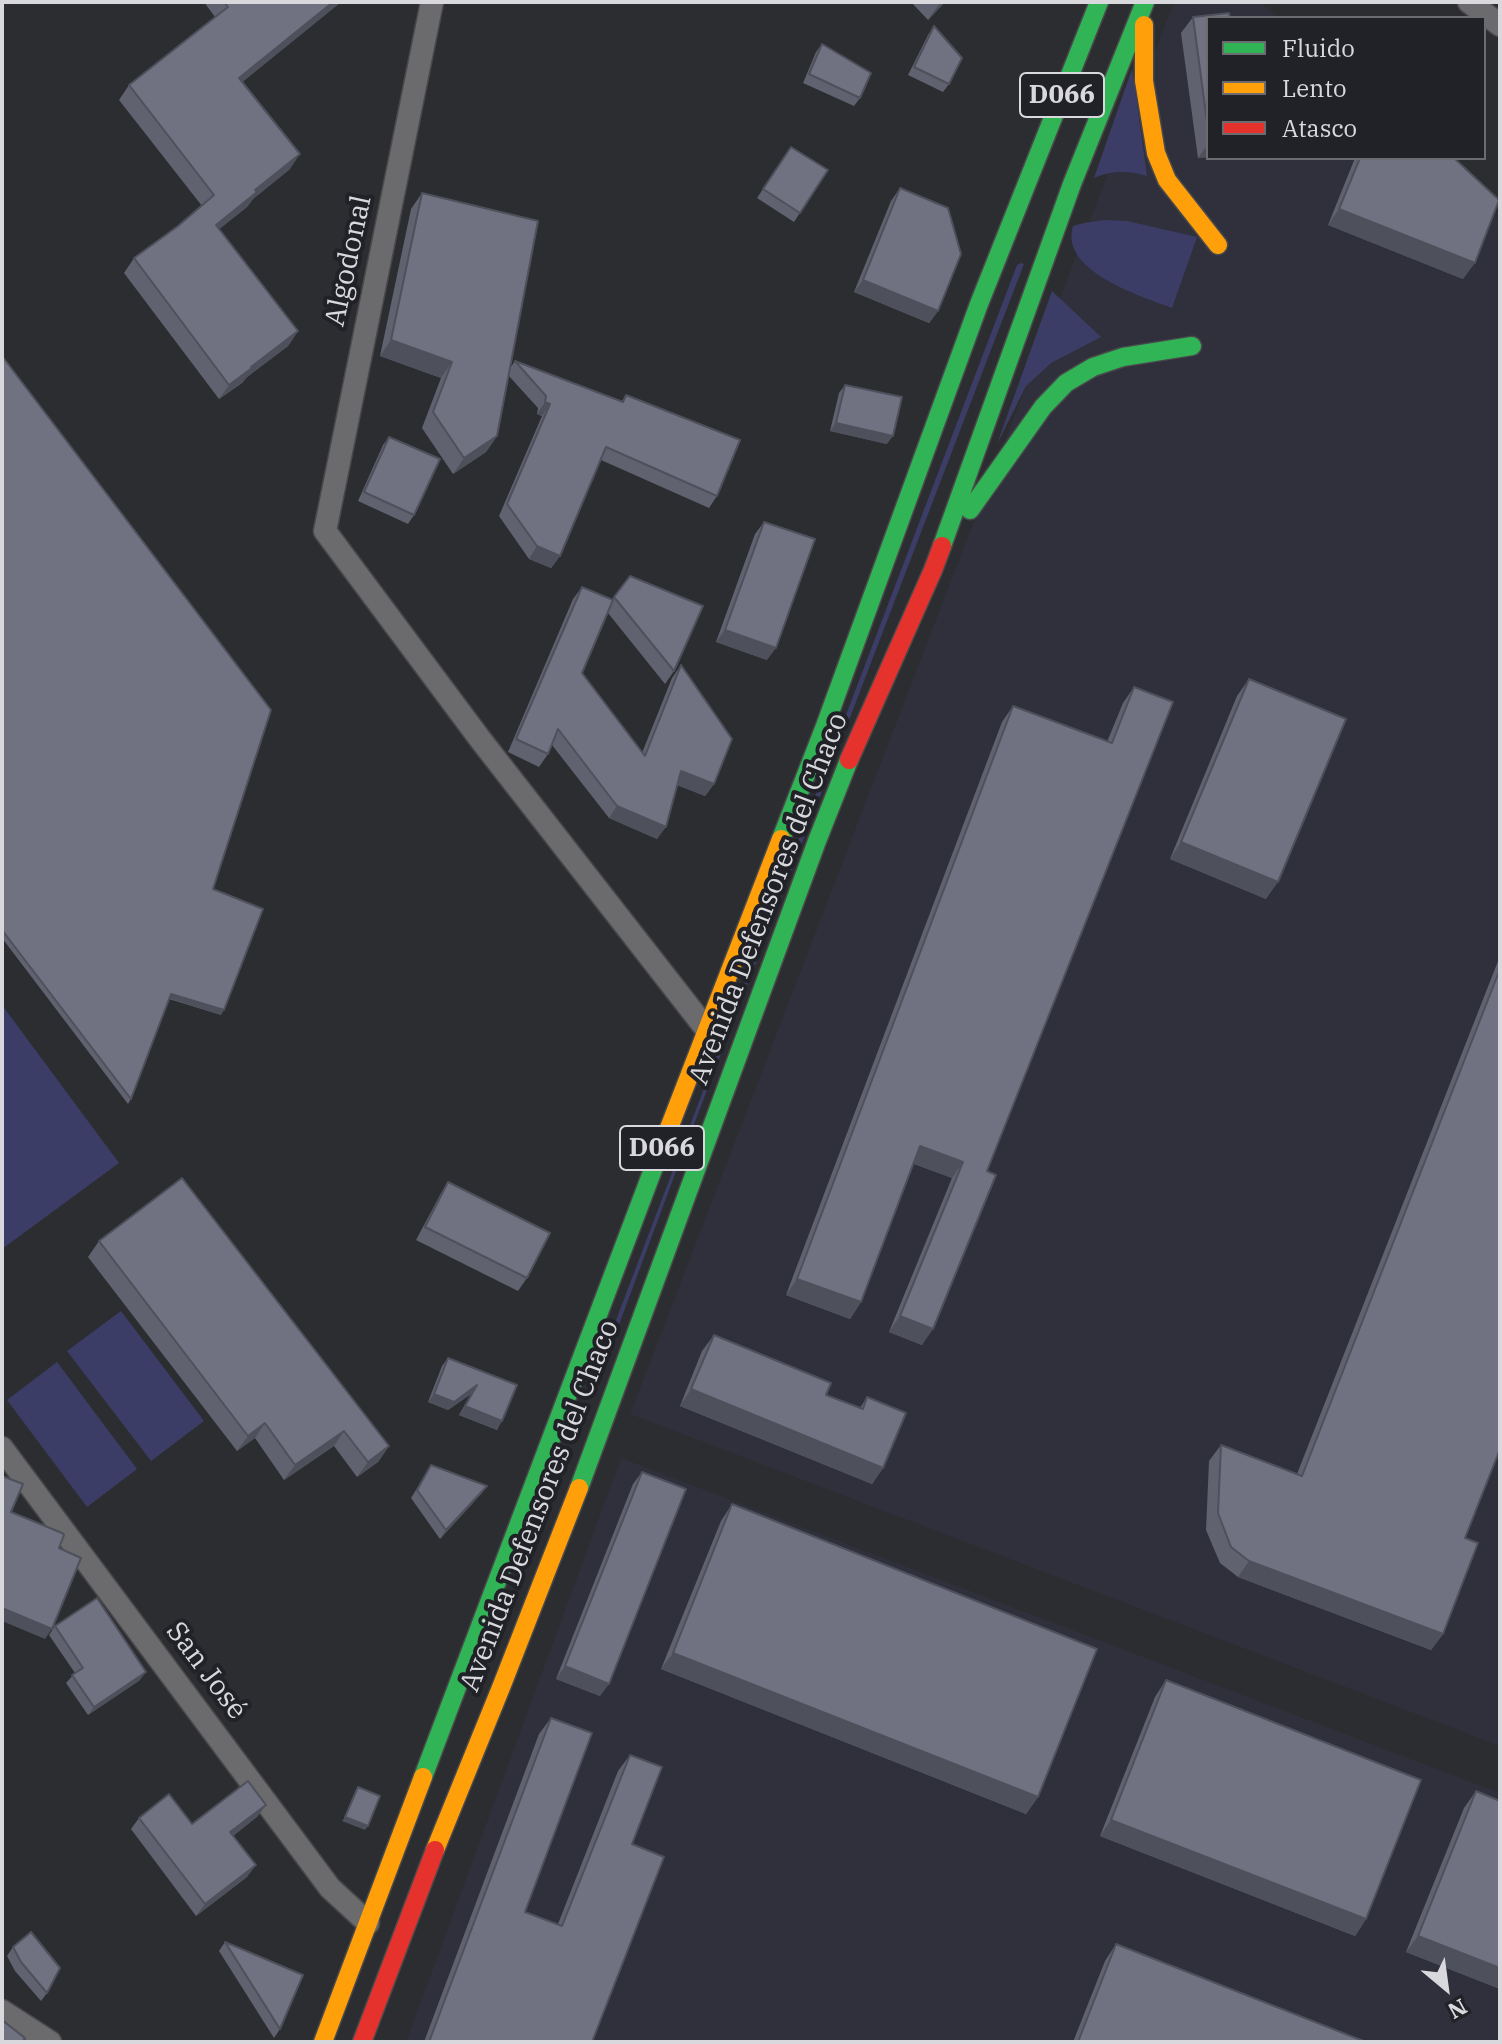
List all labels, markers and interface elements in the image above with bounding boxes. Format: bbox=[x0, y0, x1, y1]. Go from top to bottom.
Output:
legend bbox=[1206, 16, 1486, 160]
text: Fluido bbox=[1282, 32, 1355, 64]
text: Lento bbox=[1282, 72, 1346, 104]
road number: D066 bbox=[1020, 73, 1104, 117]
text: Atasco bbox=[1282, 112, 1357, 144]
street label: Algodonal bbox=[319, 193, 379, 329]
street label: Avenida Defensores del Chaco bbox=[682, 708, 856, 1090]
road number: D066 bbox=[620, 1126, 704, 1170]
street label: Avenida Defensores del Chaco bbox=[453, 1315, 627, 1697]
street label: San José bbox=[159, 1616, 253, 1726]
north arrow bbox=[1406, 1948, 1486, 2028]
text: N bbox=[1443, 1993, 1473, 2026]

